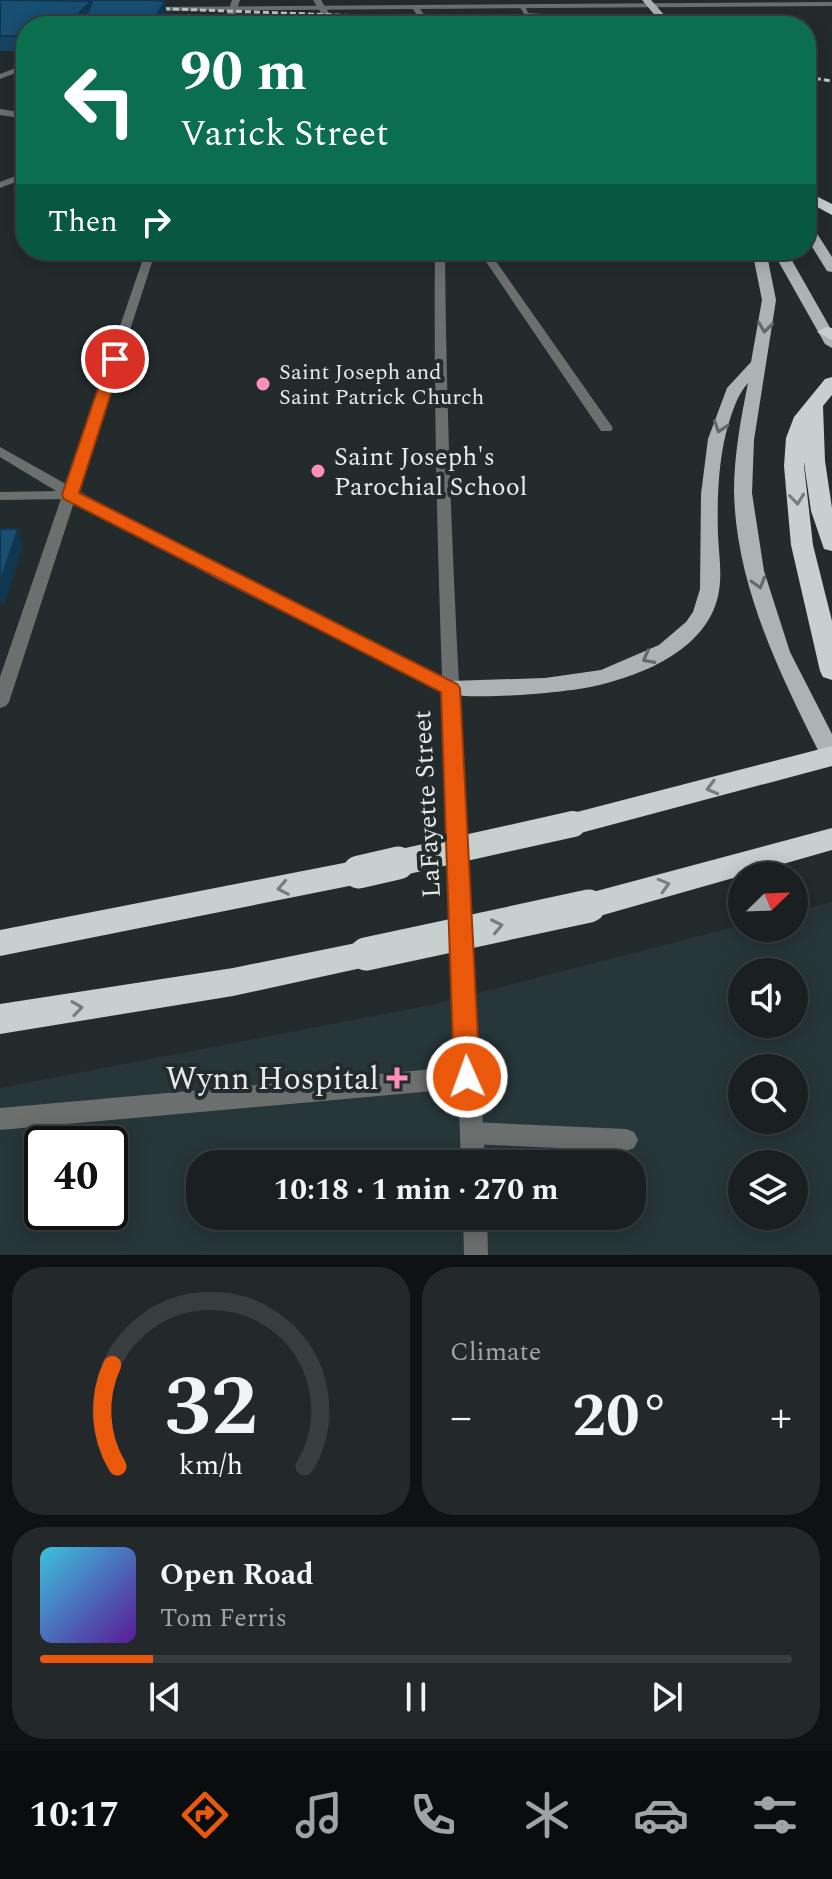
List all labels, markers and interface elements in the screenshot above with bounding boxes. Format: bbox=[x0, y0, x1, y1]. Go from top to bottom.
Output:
text: 90 m bbox=[180, 30, 307, 115]
icon: left bbox=[48, 48, 152, 152]
text: Varick Street bbox=[180, 107, 389, 162]
text: Then bbox=[48, 199, 118, 245]
icon: right bbox=[134, 200, 178, 244]
one-way arrow bbox=[757, 320, 774, 334]
pin bbox=[81, 325, 149, 393]
icon: arrive bbox=[93, 337, 137, 381]
place label: Saint Joseph and Saint Patrick Church bbox=[279, 356, 484, 414]
marker: Saint Joseph and Saint Patrick Church bbox=[254, 375, 272, 393]
one-way arrow bbox=[714, 419, 730, 433]
place label: Saint Joseph's Parochial School bbox=[334, 437, 527, 507]
marker: Saint Joseph's Parochial School bbox=[309, 462, 327, 480]
one-way arrow bbox=[789, 493, 806, 506]
one-way arrow bbox=[750, 576, 766, 590]
one-way arrow bbox=[642, 648, 657, 663]
street label: LaFayette Street bbox=[402, 709, 452, 899]
one-way arrow bbox=[705, 778, 719, 795]
north arrow bbox=[728, 862, 808, 942]
map controls bbox=[728, 862, 808, 1230]
one-way arrow bbox=[656, 877, 670, 894]
one-way arrow bbox=[276, 879, 290, 896]
one-way arrow bbox=[489, 918, 503, 935]
button: sound bbox=[728, 958, 808, 1038]
one-way arrow bbox=[70, 1000, 84, 1017]
position arrow bbox=[425, 1035, 509, 1119]
button: search bbox=[728, 1054, 808, 1134]
place label: Wynn Hospital bbox=[166, 1055, 379, 1104]
marker: Wynn Hospital bbox=[386, 1067, 408, 1089]
speed limit sign: 40 bbox=[24, 1126, 128, 1230]
button: layers bbox=[728, 1150, 808, 1230]
text: 10:18 · 1 min · 270 m bbox=[273, 1167, 559, 1213]
text: Climate bbox=[450, 1332, 541, 1372]
text: 32 bbox=[164, 1345, 258, 1472]
text: 20° bbox=[572, 1371, 670, 1463]
text: − bbox=[450, 1384, 472, 1451]
text: + bbox=[770, 1384, 792, 1451]
text: km/h bbox=[179, 1444, 243, 1487]
text: Open Road bbox=[160, 1552, 314, 1598]
text: Tom Ferris bbox=[160, 1598, 287, 1638]
icon: previous bbox=[143, 1675, 187, 1719]
icon: pause bbox=[394, 1675, 438, 1719]
icon: next bbox=[645, 1675, 689, 1719]
icon: directions bbox=[177, 1787, 233, 1843]
icon: music bbox=[291, 1787, 347, 1843]
icon: phone bbox=[405, 1787, 461, 1843]
icon: climate bbox=[519, 1787, 575, 1843]
icon: car bbox=[633, 1787, 689, 1843]
icon: filters bbox=[747, 1787, 803, 1843]
text: 10:17 bbox=[29, 1788, 119, 1843]

